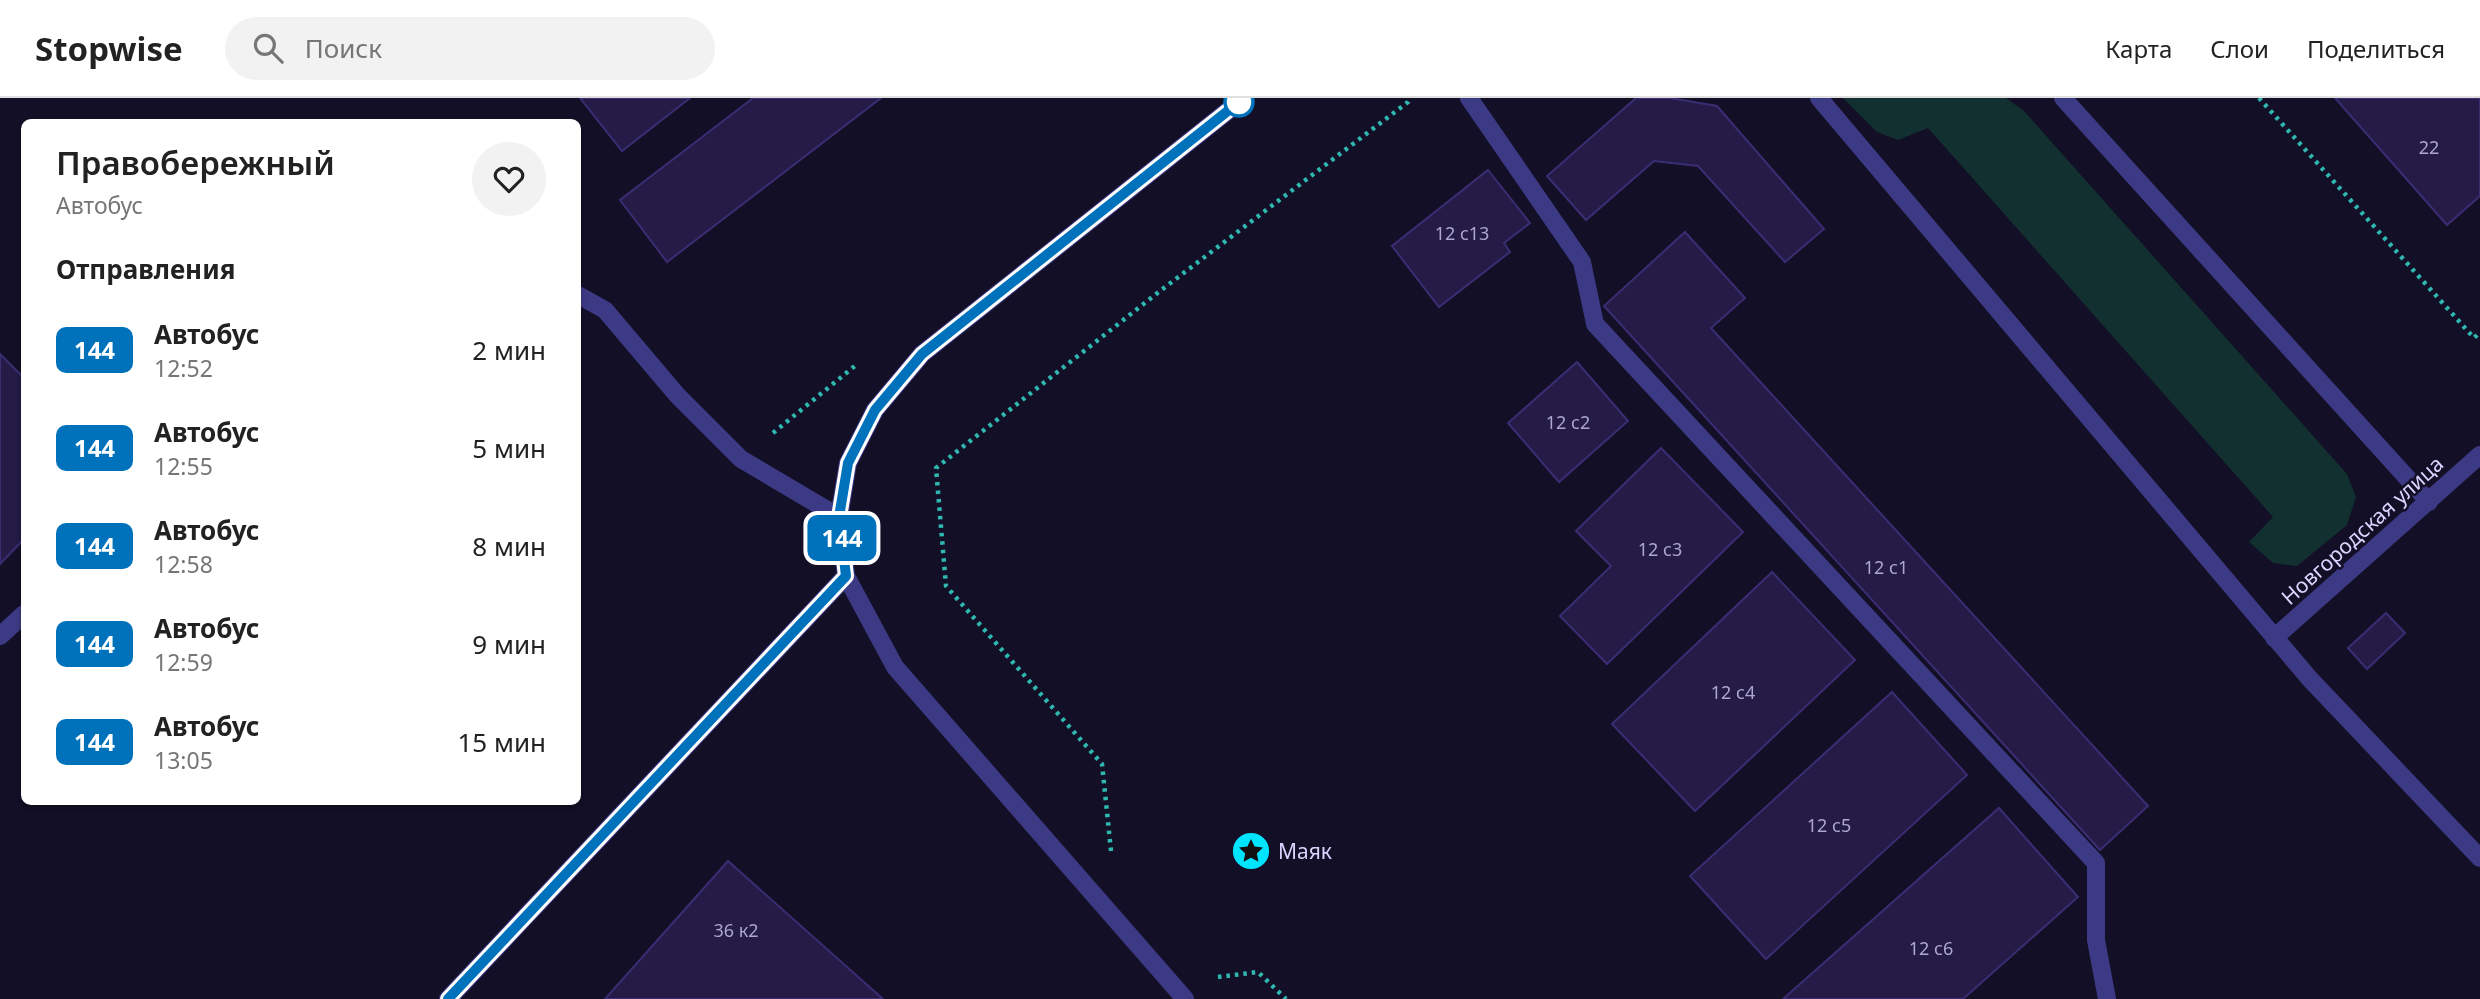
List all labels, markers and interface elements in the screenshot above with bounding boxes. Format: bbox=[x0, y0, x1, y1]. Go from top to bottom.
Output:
search box bbox=[225, 17, 715, 80]
text: Stopwise bbox=[35, 26, 183, 71]
icon: search bbox=[249, 29, 287, 67]
text: Поиск bbox=[305, 30, 382, 66]
text: Карта bbox=[2105, 32, 2172, 65]
text: Слои bbox=[2210, 32, 2269, 65]
text: Поделиться bbox=[2307, 32, 2445, 65]
unlabelled marker bbox=[1224, 87, 1254, 117]
house number: 22 bbox=[2419, 135, 2439, 159]
text: Правобережный bbox=[56, 140, 335, 185]
button: heart bbox=[472, 142, 546, 216]
text: Автобус bbox=[56, 189, 143, 221]
house number: 12 с13 bbox=[1435, 221, 1489, 245]
text: Отправления bbox=[56, 251, 235, 287]
text: Автобус bbox=[154, 316, 259, 352]
text: 2 мин bbox=[472, 332, 546, 368]
text: 144 bbox=[74, 333, 115, 366]
text: 12:52 bbox=[154, 352, 213, 384]
house number: 12 с2 bbox=[1546, 410, 1590, 434]
text: Автобус bbox=[154, 414, 259, 450]
text: 5 мин bbox=[472, 430, 546, 466]
text: 144 bbox=[74, 431, 115, 464]
text: 12:55 bbox=[154, 450, 213, 482]
street label: Новгородская улица bbox=[2275, 450, 2449, 610]
text: Автобус bbox=[154, 512, 259, 548]
line badge: 144 bbox=[802, 515, 882, 561]
text: 144 bbox=[821, 521, 863, 554]
text: 8 мин bbox=[472, 528, 546, 564]
text: 144 bbox=[74, 529, 115, 562]
house number: 12 с3 bbox=[1638, 537, 1682, 561]
text: 12:58 bbox=[154, 548, 213, 580]
house number: 12 с1 bbox=[1864, 555, 1908, 579]
text: Автобус bbox=[154, 610, 259, 646]
text: 9 мин bbox=[472, 626, 546, 662]
text: 144 bbox=[74, 627, 115, 660]
text: 12:59 bbox=[154, 646, 213, 678]
house number: 12 с4 bbox=[1711, 680, 1755, 704]
text: Автобус bbox=[154, 708, 259, 744]
text: 15 мин bbox=[457, 724, 546, 760]
text: 144 bbox=[74, 725, 115, 758]
text: 13:05 bbox=[154, 744, 213, 776]
house number: 12 с5 bbox=[1807, 813, 1851, 837]
place icon: Маяк bbox=[1230, 830, 1272, 872]
place label: Маяк bbox=[1278, 837, 1332, 865]
house number: 36 к2 bbox=[713, 918, 759, 942]
house number: 12 с6 bbox=[1909, 936, 1953, 960]

